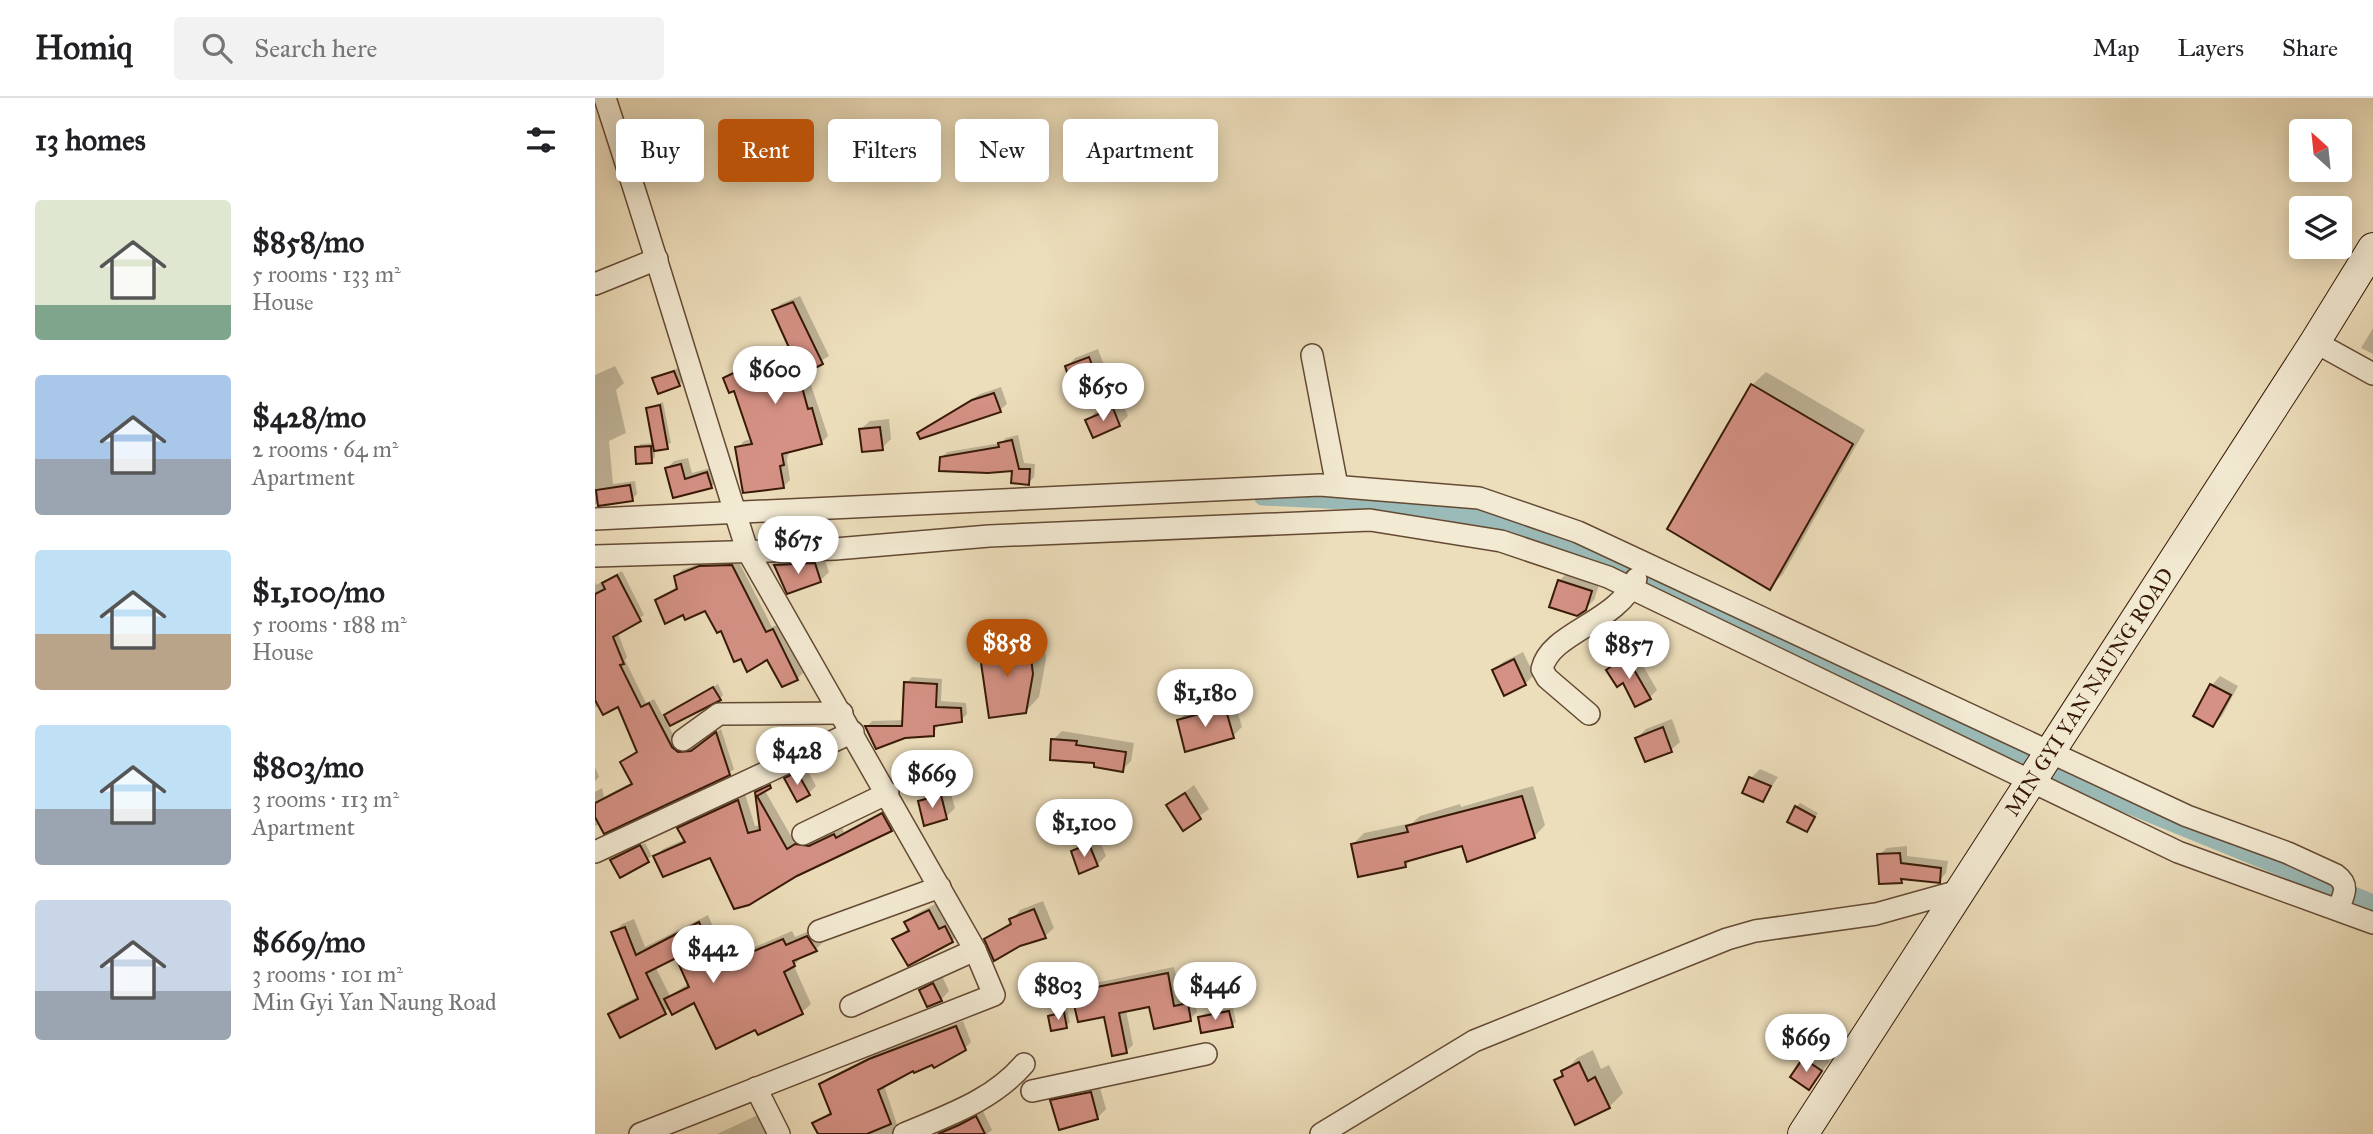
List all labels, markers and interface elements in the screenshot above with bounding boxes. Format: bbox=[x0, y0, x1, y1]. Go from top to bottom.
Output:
search box bbox=[174, 17, 664, 80]
text: Homiq bbox=[35, 28, 132, 68]
icon: search bbox=[198, 29, 236, 67]
text: Search here bbox=[254, 32, 377, 64]
text: Map bbox=[2093, 33, 2140, 63]
text: Layers bbox=[2178, 33, 2244, 63]
text: Share bbox=[2282, 33, 2338, 63]
chip: Buy bbox=[616, 119, 704, 182]
chip: Rent bbox=[718, 119, 814, 182]
chip: Filters bbox=[828, 119, 941, 182]
chip: New bbox=[955, 119, 1049, 182]
chip: Apartment bbox=[1063, 119, 1218, 182]
north arrow bbox=[2289, 119, 2352, 182]
map controls bbox=[2289, 119, 2352, 259]
icon: filters bbox=[522, 121, 560, 159]
text: 13 homes bbox=[35, 122, 146, 158]
button: layers bbox=[2289, 196, 2352, 259]
text: $858/mo bbox=[252, 224, 364, 260]
icon: home bbox=[91, 228, 175, 312]
text: 5 rooms · 133 m² bbox=[252, 260, 401, 288]
text: House bbox=[252, 288, 314, 316]
pin: $600 bbox=[734, 346, 816, 406]
text: $600 bbox=[749, 355, 801, 383]
pin: $650 bbox=[1062, 364, 1144, 423]
text: $650 bbox=[1078, 372, 1128, 400]
text: $428/mo bbox=[252, 399, 366, 435]
icon: home bbox=[91, 403, 175, 487]
text: 2 rooms · 64 m² bbox=[252, 435, 398, 463]
text: Apartment bbox=[252, 463, 355, 491]
pin: $675 bbox=[757, 517, 839, 576]
text: $675 bbox=[774, 525, 822, 553]
street label: MIN GYI YAN NAUNG ROAD bbox=[1999, 563, 2179, 821]
text: $1,100/mo bbox=[252, 574, 385, 610]
icon: home bbox=[91, 578, 175, 662]
text: 5 rooms · 188 m² bbox=[252, 610, 407, 638]
pin: $858 bbox=[966, 620, 1048, 679]
pin: $857 bbox=[1588, 622, 1670, 681]
text: $858 bbox=[983, 628, 1031, 656]
text: $857 bbox=[1605, 630, 1654, 658]
text: House bbox=[252, 638, 314, 666]
pin: $1,180 bbox=[1148, 670, 1262, 729]
text: $1,180 bbox=[1173, 678, 1237, 706]
pin: $428 bbox=[756, 728, 838, 787]
text: $428 bbox=[772, 736, 822, 764]
text: $803/mo bbox=[252, 749, 364, 785]
pin: $669 bbox=[891, 750, 973, 810]
icon: home bbox=[91, 753, 175, 837]
text: $669 bbox=[907, 759, 957, 787]
text: 3 rooms · 113 m² bbox=[252, 785, 399, 813]
pin: $1,100 bbox=[1027, 800, 1141, 859]
text: $1,100 bbox=[1052, 808, 1116, 836]
text: Apartment bbox=[252, 813, 355, 841]
text: $669/mo bbox=[252, 924, 365, 960]
pin: $442 bbox=[672, 926, 754, 985]
icon: home bbox=[91, 928, 175, 1012]
text: $442 bbox=[688, 934, 738, 962]
text: 3 rooms · 101 m² bbox=[252, 960, 403, 988]
pin: $803 bbox=[1017, 962, 1099, 1022]
pin: $446 bbox=[1174, 962, 1256, 1022]
text: $803 bbox=[1034, 971, 1082, 999]
text: $446 bbox=[1189, 971, 1241, 999]
text: Min Gyi Yan Naung Road bbox=[252, 988, 497, 1016]
pin: $669 bbox=[1765, 1014, 1847, 1074]
text: $669 bbox=[1781, 1023, 1831, 1051]

